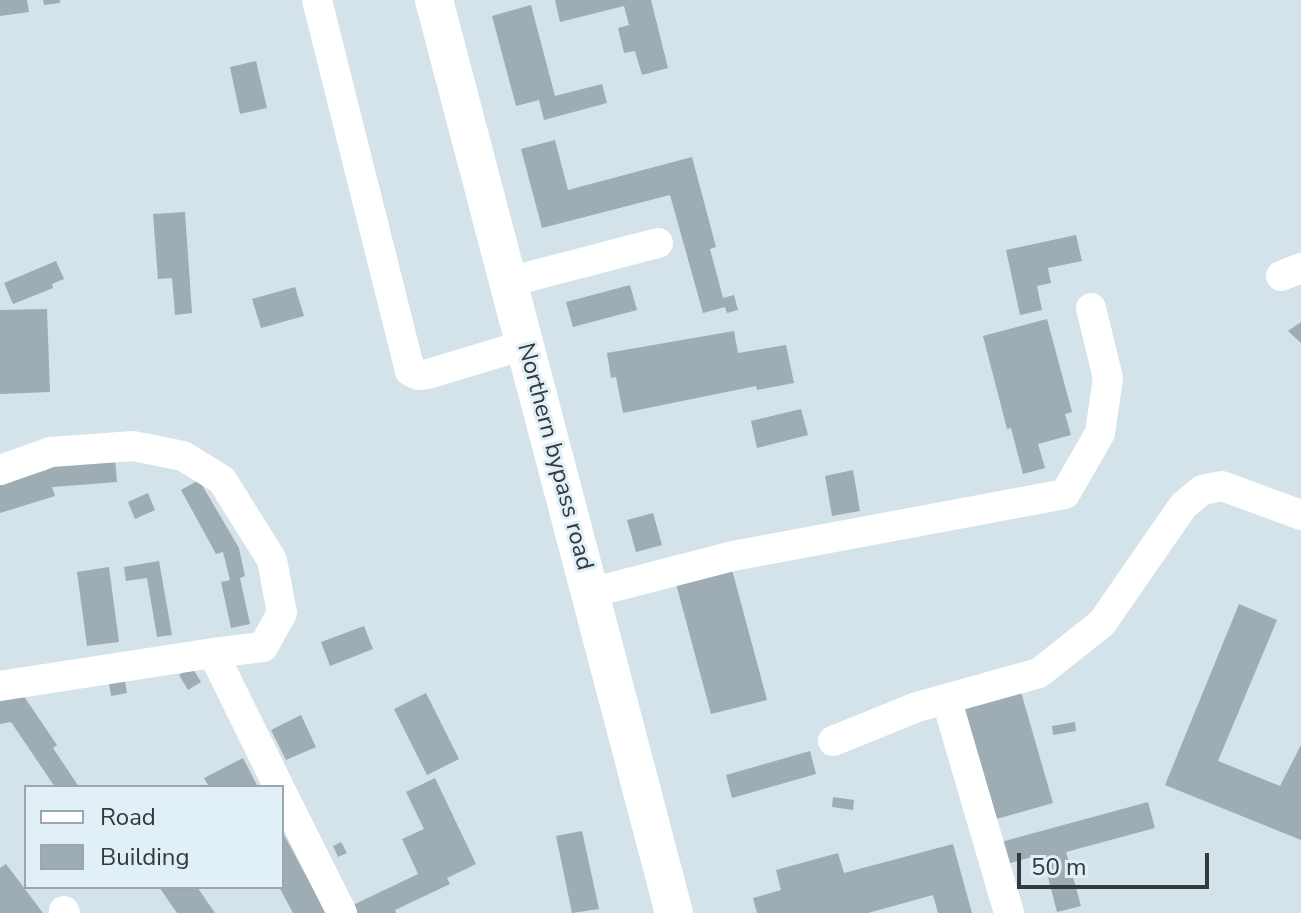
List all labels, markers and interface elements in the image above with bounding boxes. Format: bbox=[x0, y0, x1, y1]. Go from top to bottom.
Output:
street label: Northern bypass road bbox=[510, 340, 598, 574]
legend bbox=[24, 785, 284, 889]
text: Road bbox=[100, 801, 156, 833]
scale bar bbox=[1021, 837, 1213, 887]
text: Building bbox=[100, 841, 190, 873]
text: 50 m bbox=[1031, 851, 1087, 883]

